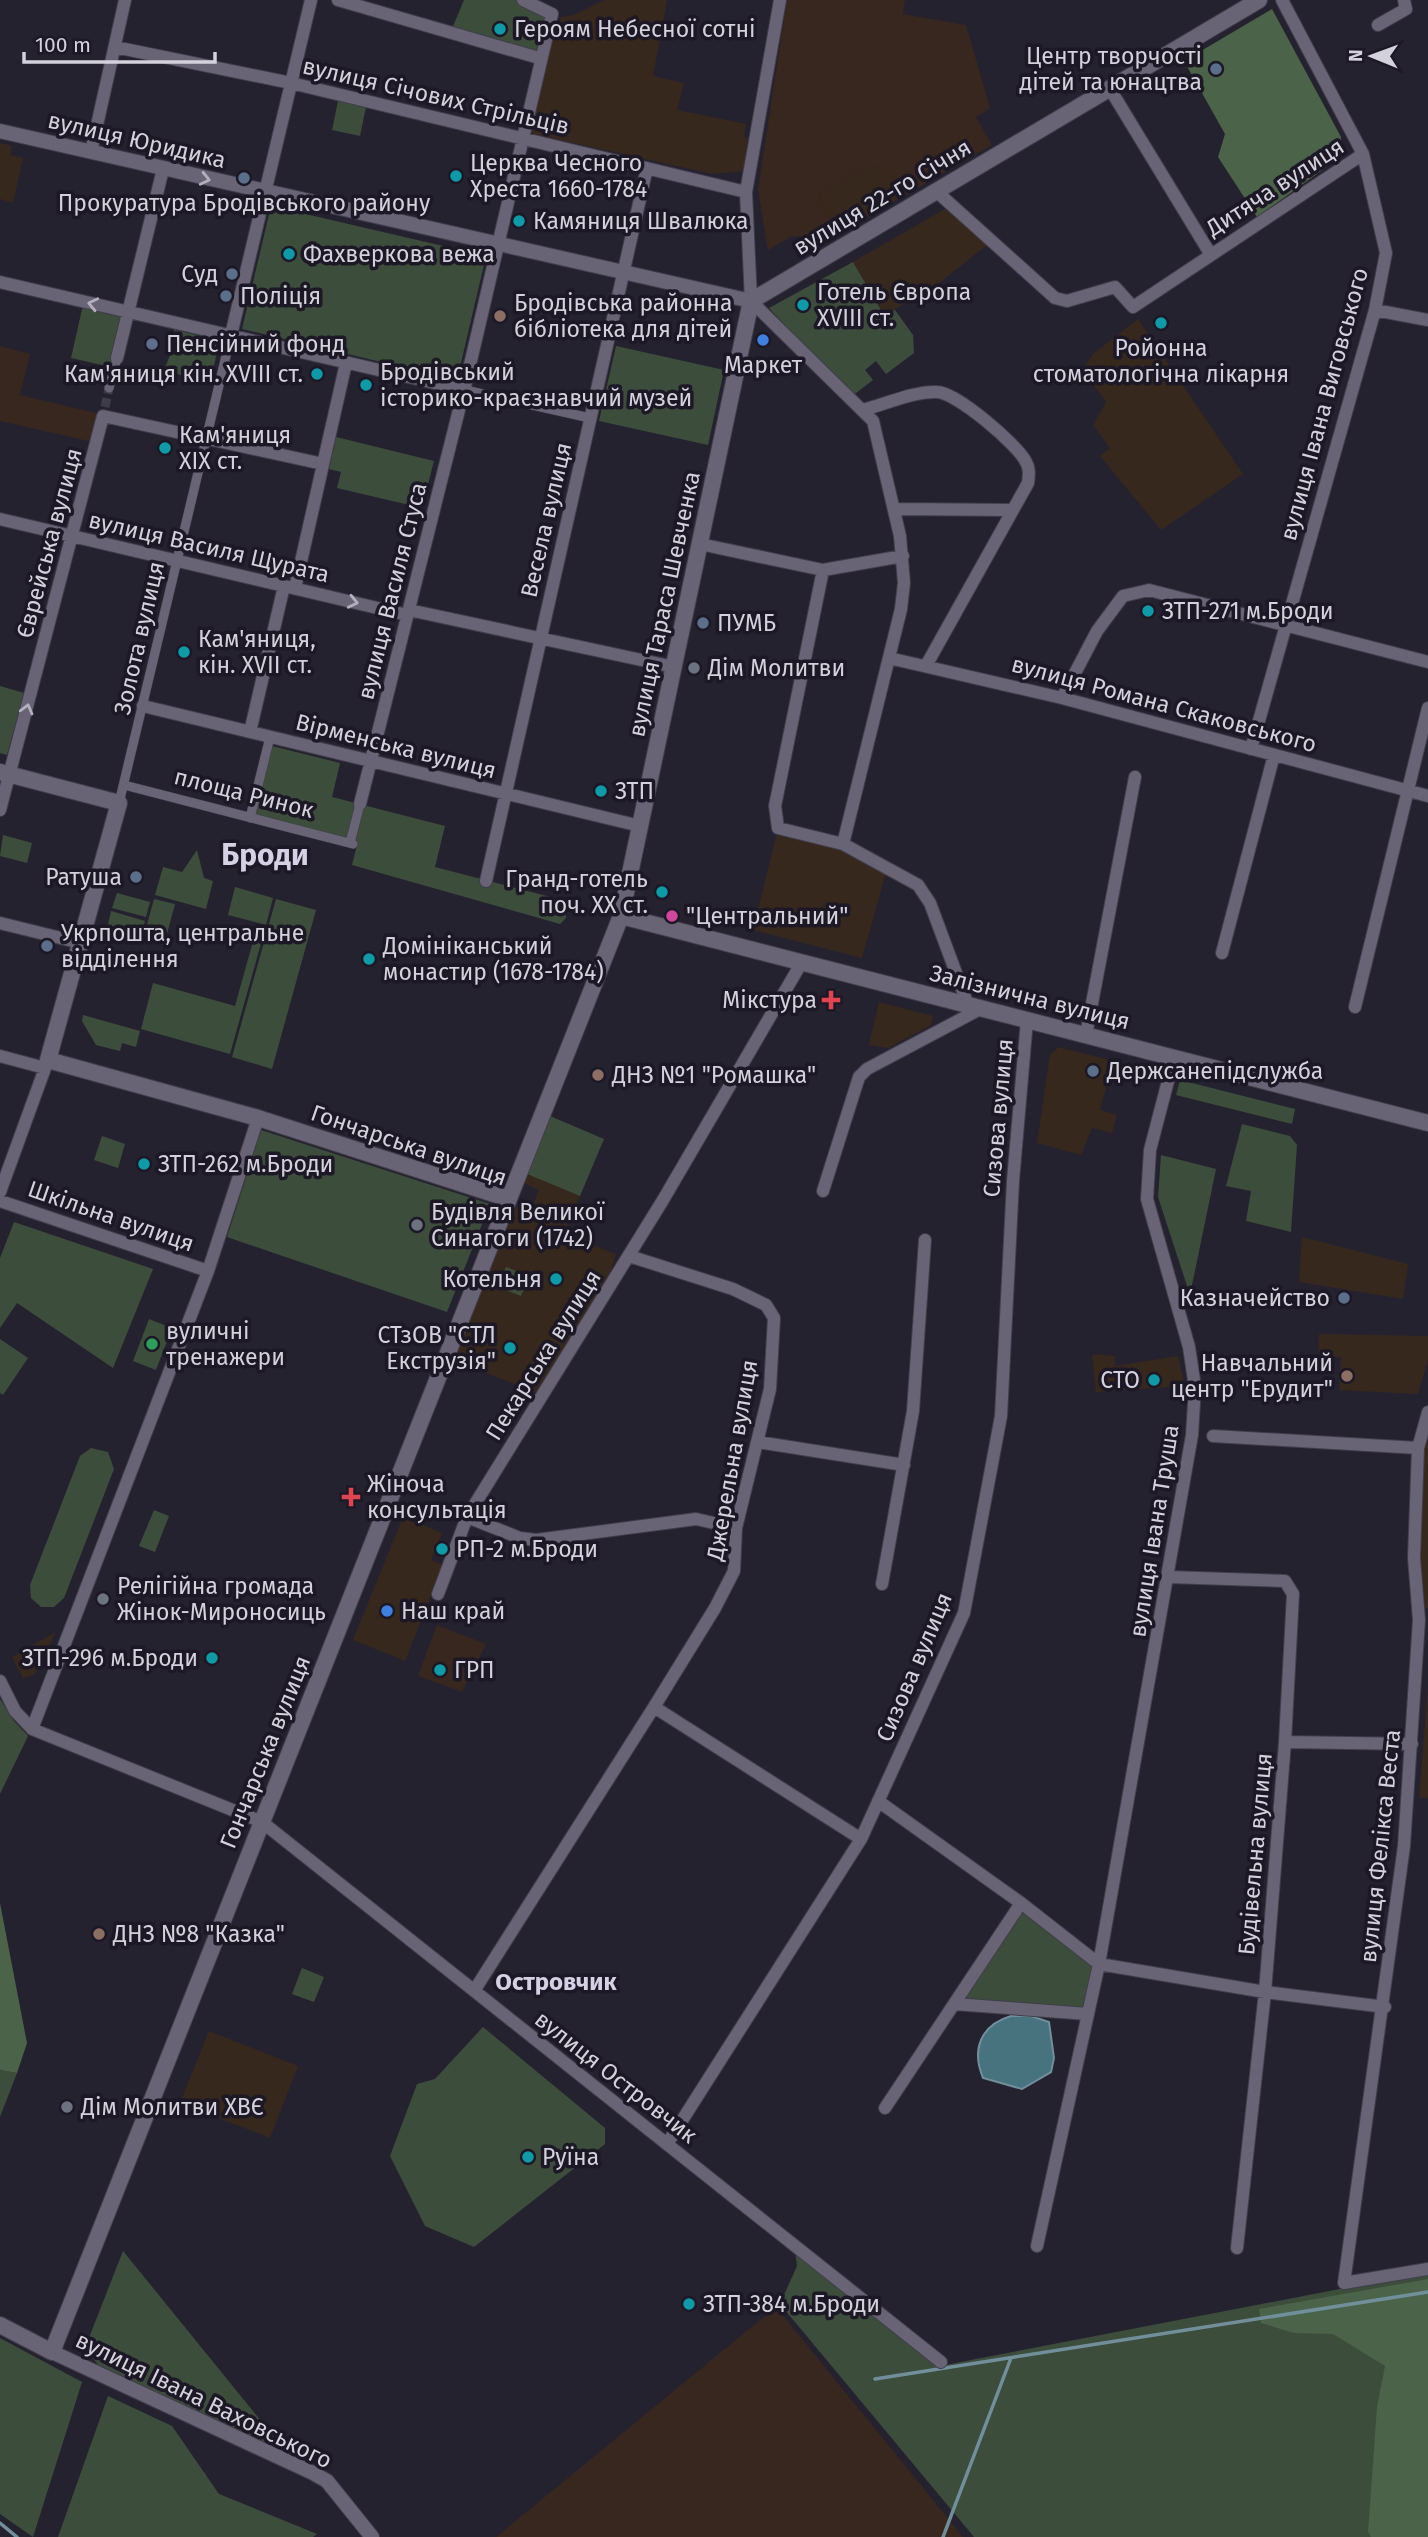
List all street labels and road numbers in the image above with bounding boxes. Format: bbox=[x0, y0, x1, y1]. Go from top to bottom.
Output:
street label: вулиця Січових Стрільців bbox=[300, 52, 572, 140]
street label: вулиця Юридика bbox=[45, 106, 229, 174]
street label: Дитяча вулиця bbox=[1200, 132, 1349, 242]
street label: вулиця 22-го Січня bbox=[788, 133, 976, 261]
street label: вулиця Івана Виговського bbox=[1274, 264, 1374, 544]
street label: Весела вулиця bbox=[515, 440, 577, 600]
street label: Єврейська вулиця bbox=[10, 445, 88, 641]
street label: вулиця Тараса Шевченка bbox=[622, 469, 706, 739]
street label: вулиця Василя Стуса bbox=[351, 479, 433, 703]
street label: вулиця Василя Щурата bbox=[86, 506, 332, 588]
street label: Золота вулиця bbox=[108, 559, 170, 717]
street label: вулиця Романа Скаковського bbox=[1008, 650, 1320, 758]
street label: Вірменська вулиця bbox=[293, 708, 499, 784]
street label: площа Ринок bbox=[171, 762, 317, 824]
street label: Залізнична вулиця bbox=[927, 959, 1133, 1035]
street label: Сизова вулиця bbox=[977, 1037, 1019, 1199]
street label: Гончарська вулиця bbox=[307, 1098, 511, 1192]
street label: Шкільна вулиця bbox=[24, 1174, 198, 1258]
street label: Пекарська вулиця bbox=[479, 1265, 607, 1445]
street label: Джерельна вулиця bbox=[700, 1358, 763, 1563]
street label: вулиця Івана Труша bbox=[1123, 1423, 1185, 1639]
street label: Сизова вулиця bbox=[870, 1588, 958, 1746]
street label: Гончарська вулиця bbox=[214, 1652, 316, 1852]
street label: вулиця Фелікса Веста bbox=[1354, 1728, 1406, 1964]
street label: Будівельна вулиця bbox=[1232, 1752, 1278, 1956]
street label: вулиця Островчик bbox=[529, 2005, 703, 2149]
street label: вулиця Івана Ваховського bbox=[71, 2326, 337, 2474]

